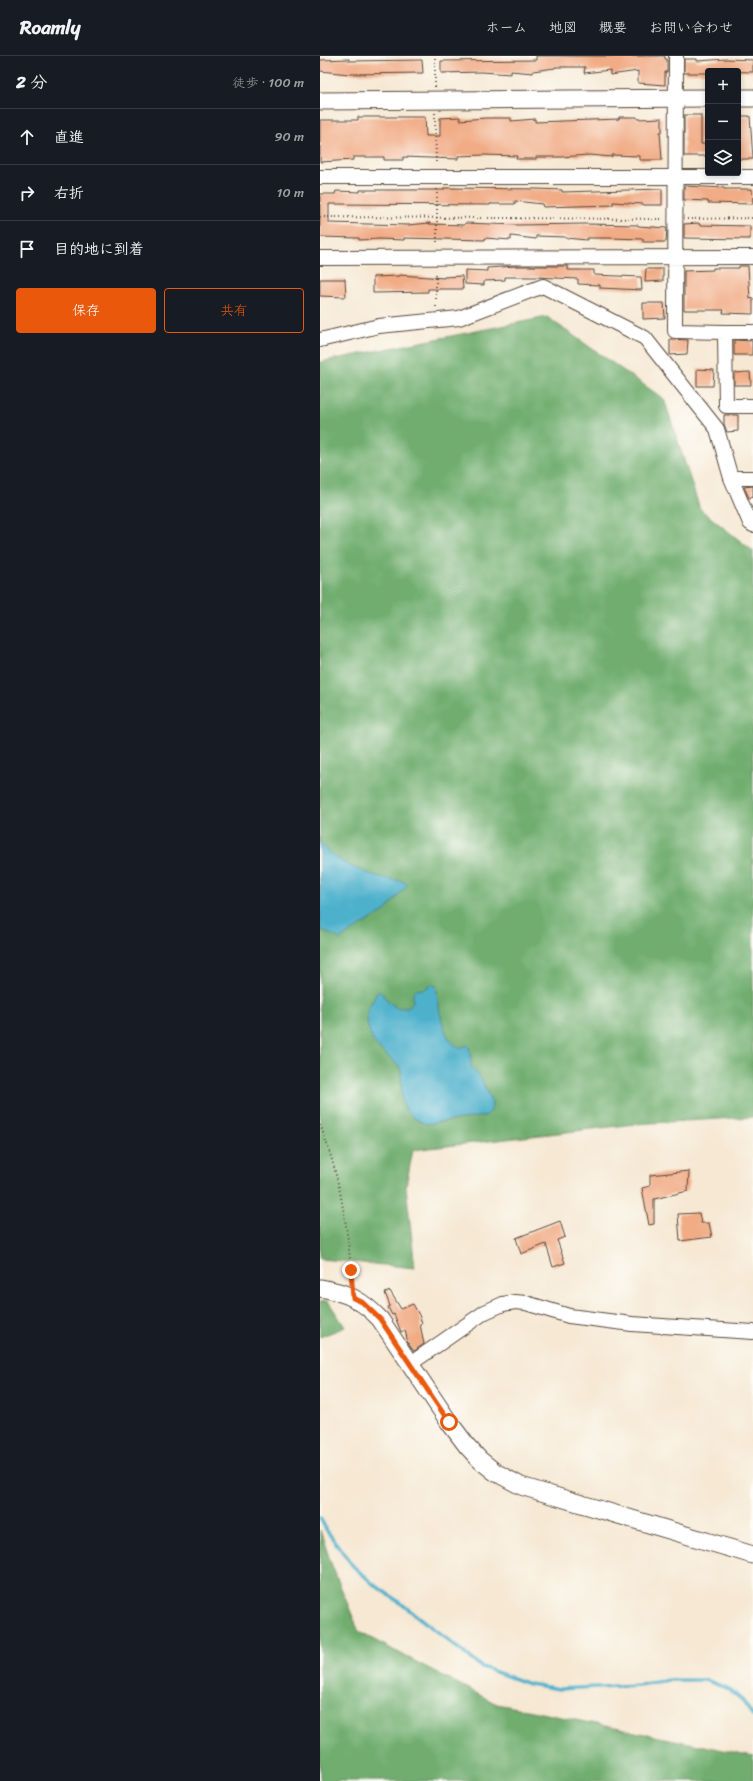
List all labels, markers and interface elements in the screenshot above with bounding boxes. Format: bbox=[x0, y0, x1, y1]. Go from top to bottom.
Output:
text: Roamly bbox=[20, 11, 80, 44]
text: ホーム bbox=[486, 15, 527, 40]
text: 地図 bbox=[549, 15, 577, 40]
text: 概要 bbox=[599, 15, 627, 40]
text: お問い合わせ bbox=[649, 15, 733, 40]
text: 2 分 bbox=[16, 67, 47, 97]
map controls bbox=[705, 68, 741, 176]
button: + bbox=[705, 68, 741, 104]
text: 徒歩 · 100 m bbox=[232, 71, 304, 94]
button: − bbox=[705, 104, 741, 140]
text: 直進 bbox=[54, 124, 84, 150]
text: 90 m bbox=[274, 125, 304, 148]
icon: ahead bbox=[16, 126, 38, 148]
button: layers bbox=[705, 140, 741, 176]
text: 右折 bbox=[54, 180, 84, 206]
text: 10 m bbox=[277, 181, 304, 204]
icon: right bbox=[16, 182, 38, 204]
text: 目的地に到着 bbox=[54, 236, 144, 262]
icon: arrive bbox=[16, 238, 38, 260]
button: 保存 bbox=[16, 288, 156, 333]
button: 共有 bbox=[164, 288, 304, 333]
route end bbox=[342, 1261, 360, 1279]
route start bbox=[440, 1413, 458, 1431]

